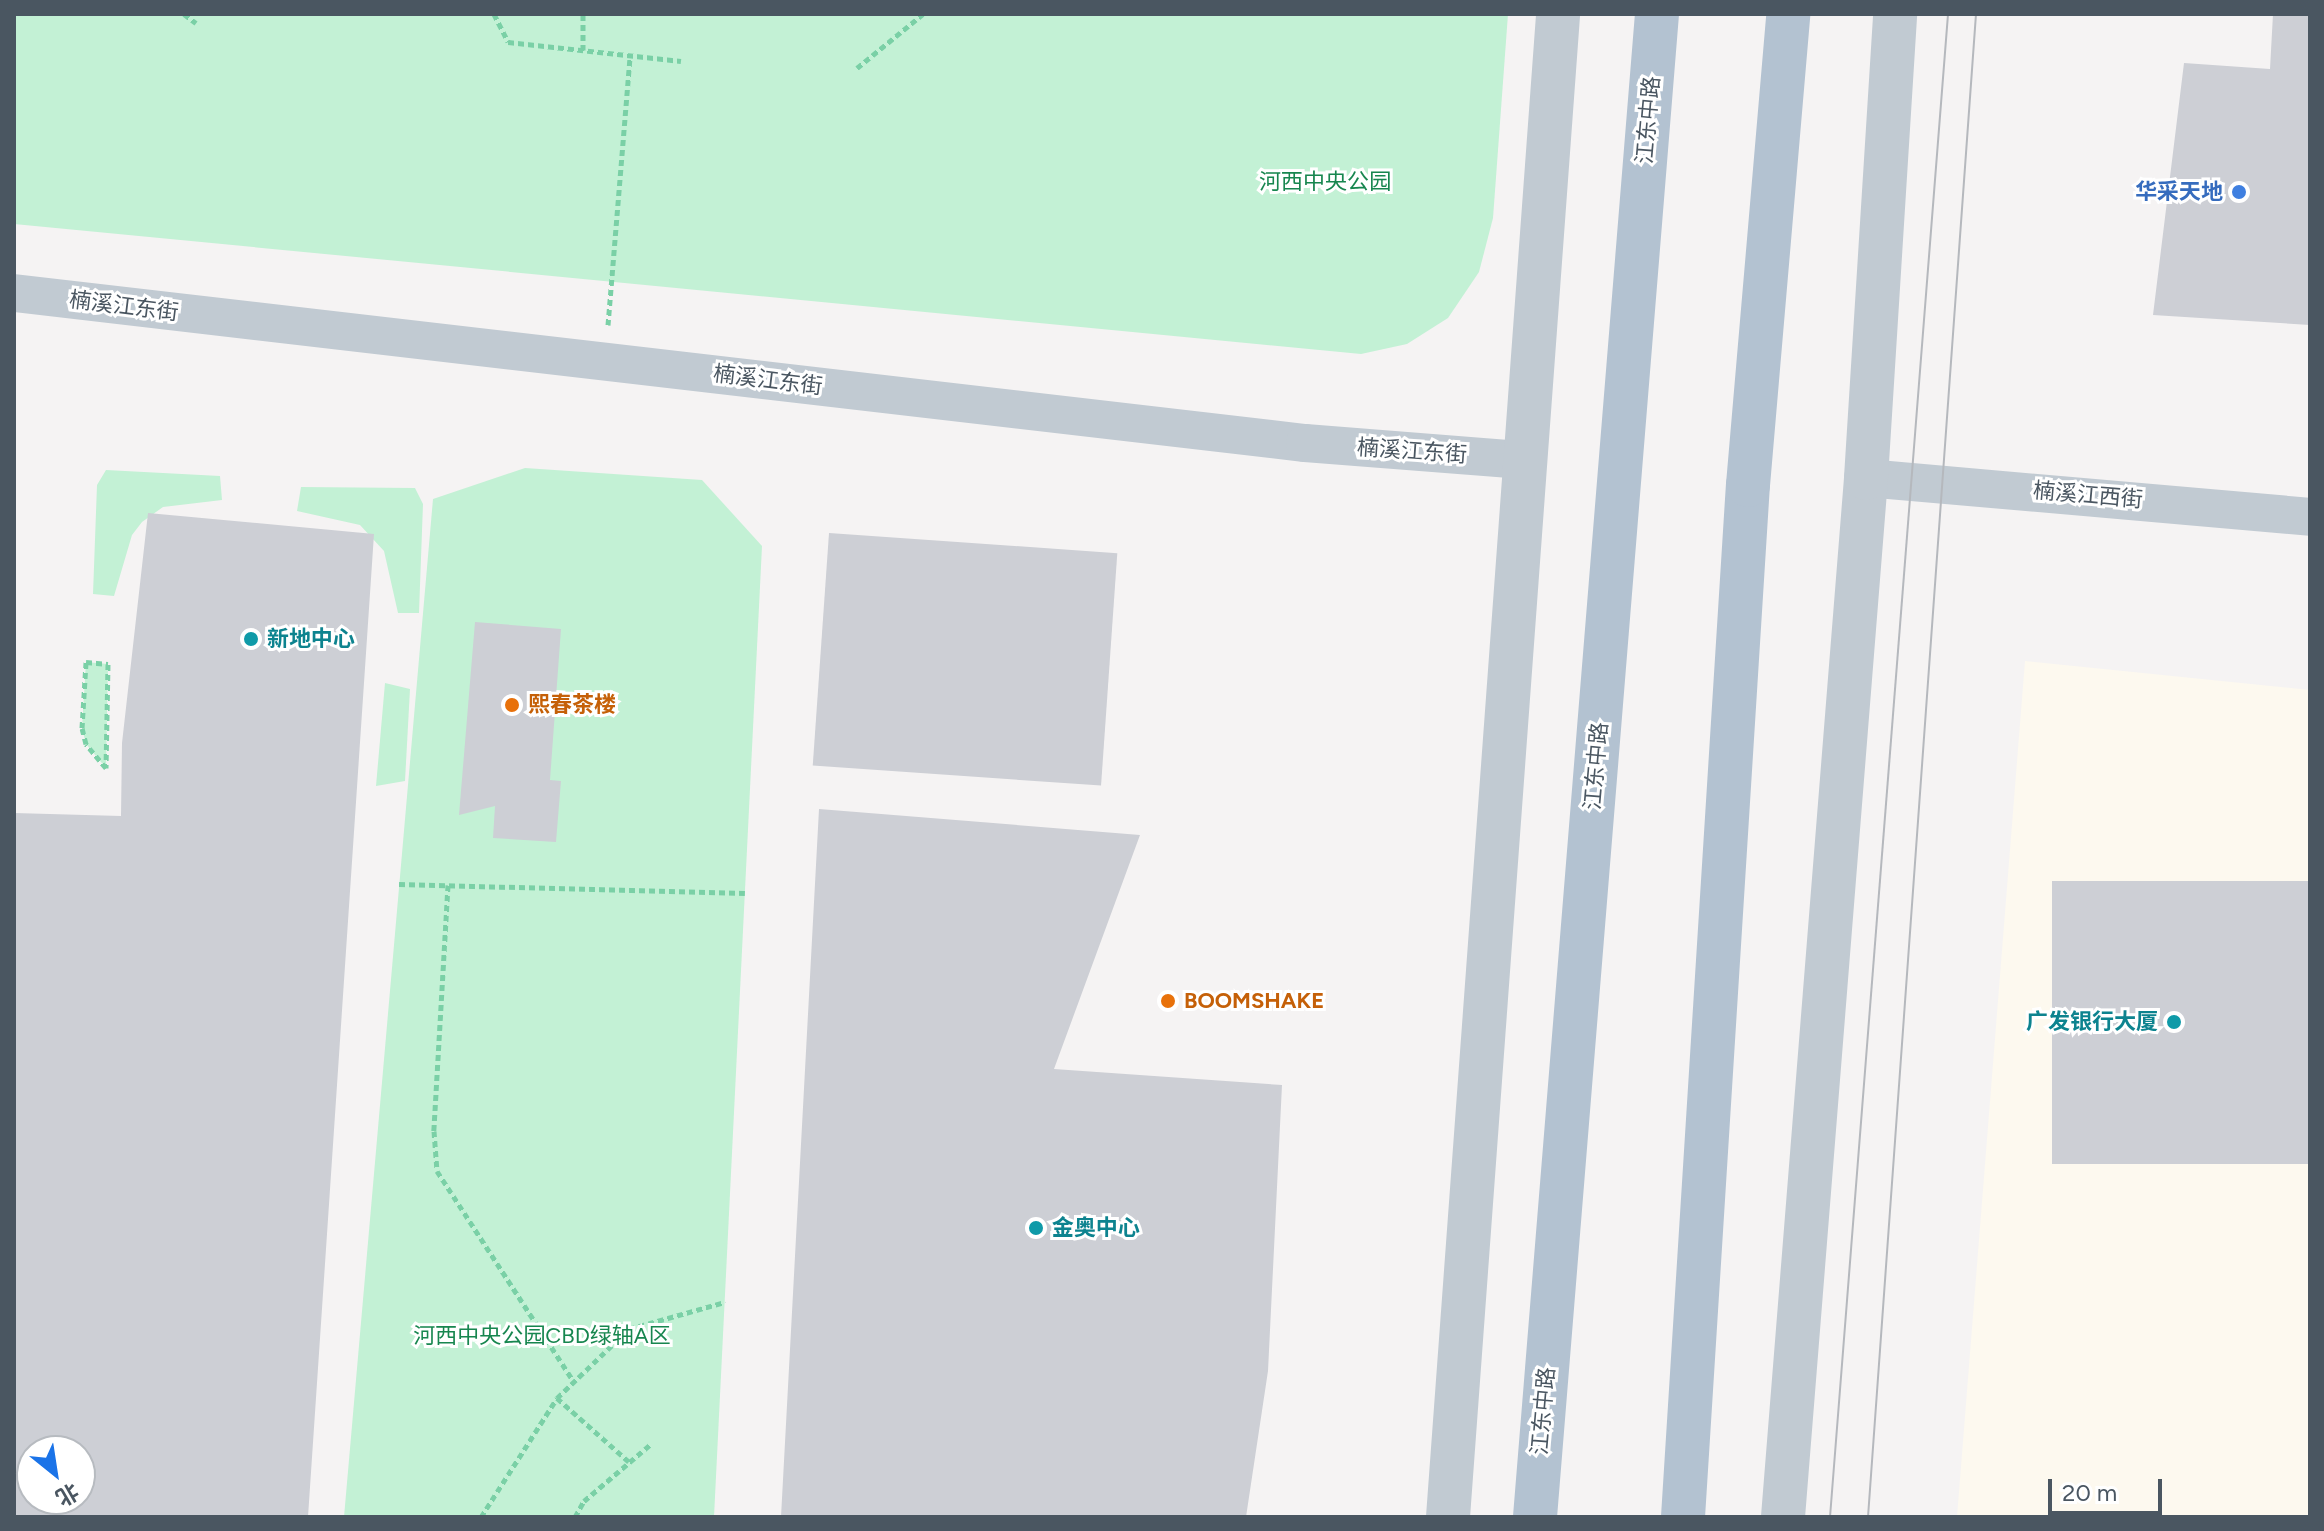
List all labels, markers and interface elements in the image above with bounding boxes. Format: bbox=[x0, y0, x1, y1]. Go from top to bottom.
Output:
street label: 江东中路 bbox=[1631, 75, 1665, 165]
park label: 河西中央公园 bbox=[1259, 169, 1391, 195]
place label: 华采天地 bbox=[2135, 179, 2223, 205]
marker: 华采天地 bbox=[2230, 183, 2248, 201]
street label: 楠溪江东街 bbox=[68, 286, 180, 326]
street label: 楠溪江东街 bbox=[712, 360, 824, 400]
street label: 楠溪江东街 bbox=[1356, 434, 1468, 468]
street label: 楠溪江西街 bbox=[2032, 477, 2144, 513]
place label: 新地中心 bbox=[267, 626, 355, 652]
marker: 新地中心 bbox=[242, 630, 260, 648]
place label: 熙春茶楼 bbox=[528, 692, 616, 718]
marker: 熙春茶楼 bbox=[503, 696, 521, 714]
street label: 江东中路 bbox=[1579, 721, 1613, 811]
place label: BOOMSHAKE bbox=[1184, 988, 1324, 1014]
marker: BOOMSHAKE bbox=[1159, 992, 1177, 1010]
place label: 广发银行大厦 bbox=[2026, 1009, 2158, 1035]
marker: 广发银行大厦 bbox=[2165, 1013, 2183, 1031]
place label: 金奥中心 bbox=[1052, 1215, 1140, 1241]
marker: 金奥中心 bbox=[1027, 1219, 1045, 1237]
park label: 河西中央公园CBD绿轴A区 bbox=[413, 1323, 671, 1349]
street label: 江东中路 bbox=[1526, 1366, 1560, 1456]
north arrow bbox=[16, 1435, 96, 1515]
scale bar bbox=[2052, 1463, 2166, 1513]
text: 北 bbox=[51, 1477, 84, 1512]
text: 20 m bbox=[2062, 1478, 2117, 1507]

